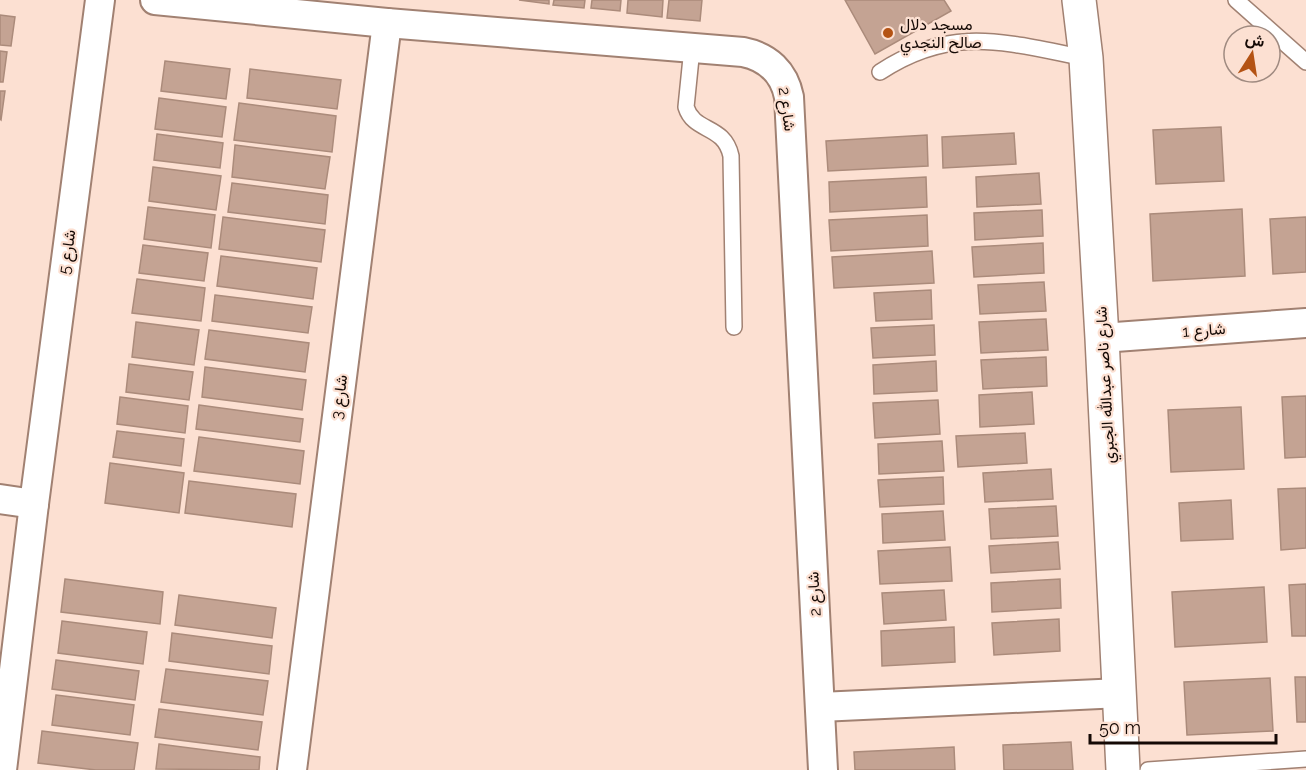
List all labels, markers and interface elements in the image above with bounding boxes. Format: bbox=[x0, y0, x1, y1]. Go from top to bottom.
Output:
place label: مسجد دلال صالح النجدي bbox=[900, 15, 982, 56]
north arrow bbox=[1222, 24, 1282, 84]
marker: مسجد دلال صالح النجدي bbox=[881, 26, 895, 40]
text: ش bbox=[1244, 29, 1266, 51]
street label: شارع 2 bbox=[773, 86, 800, 133]
street label: شارع 5 bbox=[54, 228, 82, 276]
street label: شارع ناصر عبدالله الجبري bbox=[1091, 306, 1123, 464]
street label: شارع 1 bbox=[1182, 319, 1226, 343]
street label: شارع 3 bbox=[327, 374, 353, 421]
street label: شارع 2 bbox=[803, 571, 827, 617]
scale bar bbox=[1090, 707, 1276, 745]
text: 50 m bbox=[1099, 717, 1141, 738]

